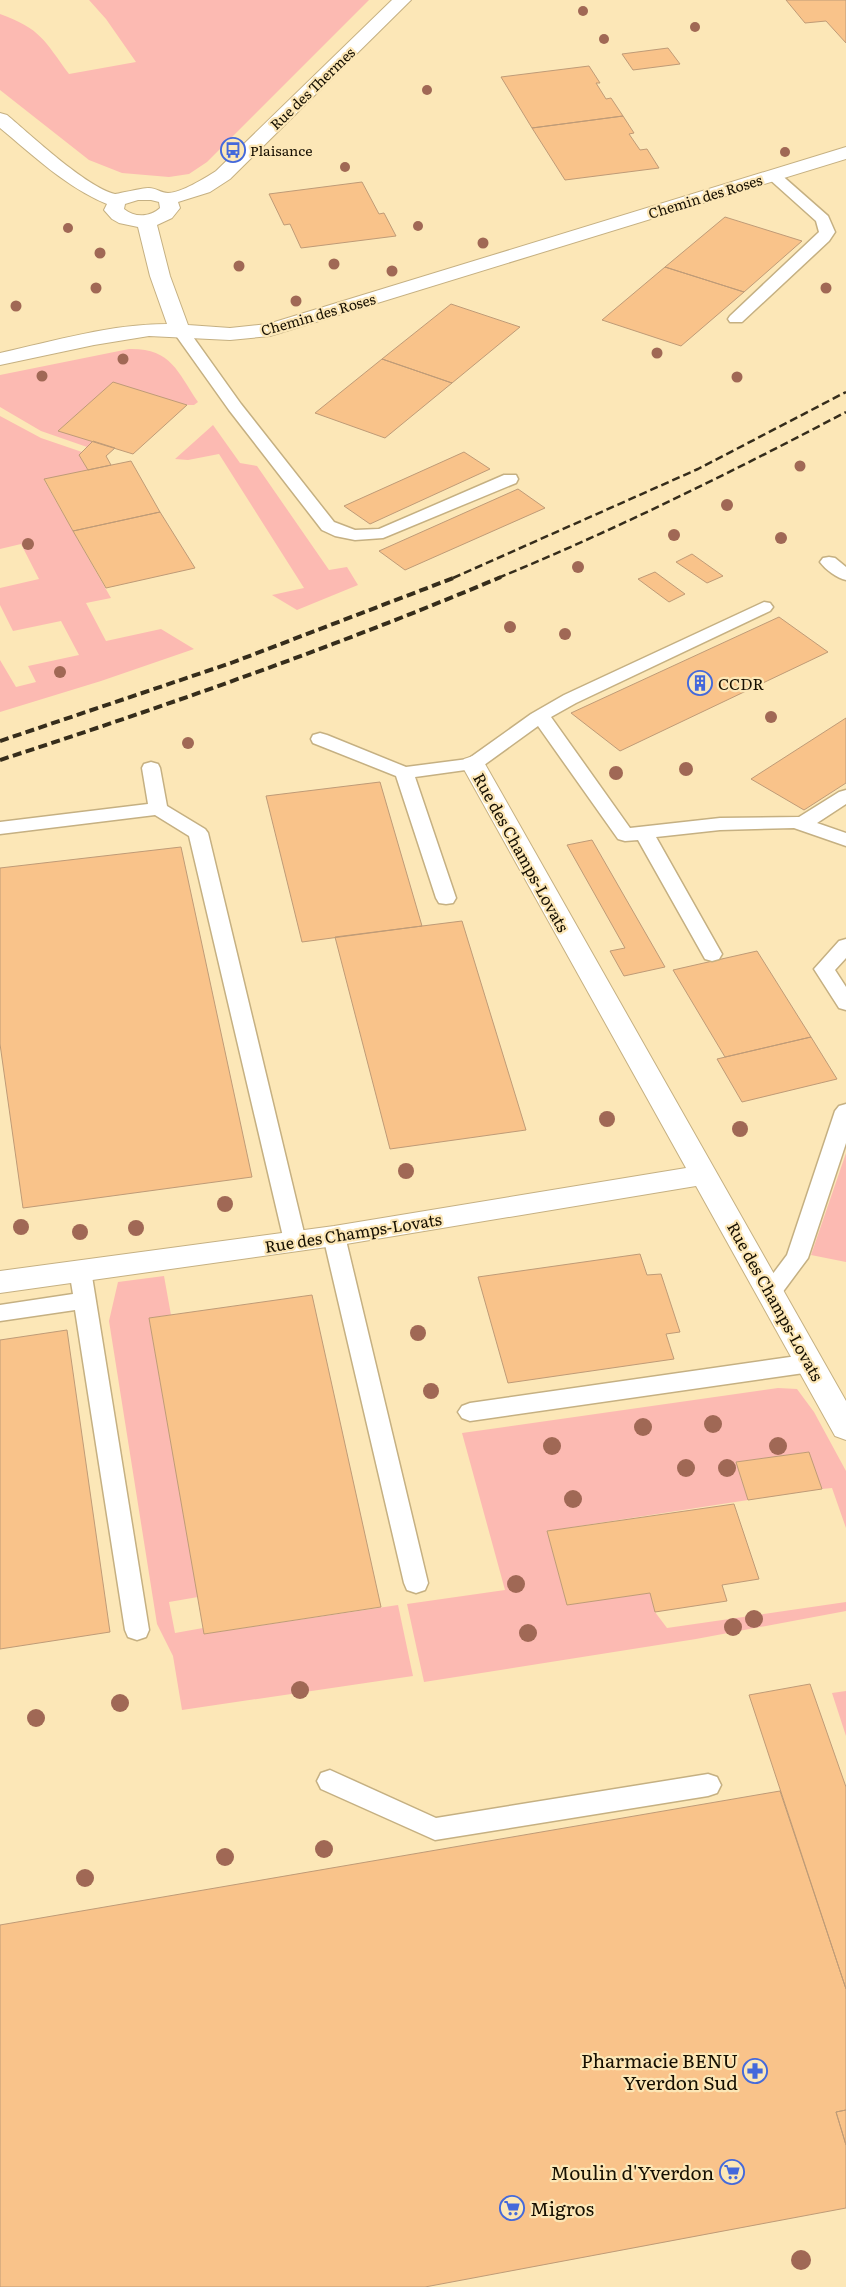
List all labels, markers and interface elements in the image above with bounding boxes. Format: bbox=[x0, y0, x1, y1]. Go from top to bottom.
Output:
street label: Rue des Thermes bbox=[265, 42, 359, 134]
bus stop icon: Plaisance bbox=[220, 137, 246, 163]
place label: Plaisance bbox=[250, 140, 312, 160]
street label: Chemin des Roses bbox=[645, 169, 765, 223]
street label: Chemin des Roses bbox=[258, 288, 378, 340]
building icon: CCDR bbox=[687, 670, 713, 696]
place label: CCDR bbox=[718, 671, 764, 695]
street label: Rue des Champs-Lovats bbox=[468, 768, 576, 936]
street label: Rue des Champs-Lovats bbox=[263, 1206, 443, 1258]
street label: Rue des Champs-Lovats bbox=[722, 1217, 830, 1385]
place label: Pharmacie BENU Yverdon Sud bbox=[581, 2046, 738, 2096]
pharmacy icon: Pharmacie BENU Yverdon Sud bbox=[742, 2058, 768, 2084]
place label: Moulin d'Yverdon bbox=[551, 2158, 714, 2186]
supermarket icon: Moulin d'Yverdon bbox=[719, 2159, 745, 2185]
place label: Migros bbox=[530, 2194, 594, 2222]
supermarket icon: Migros bbox=[499, 2195, 525, 2221]

